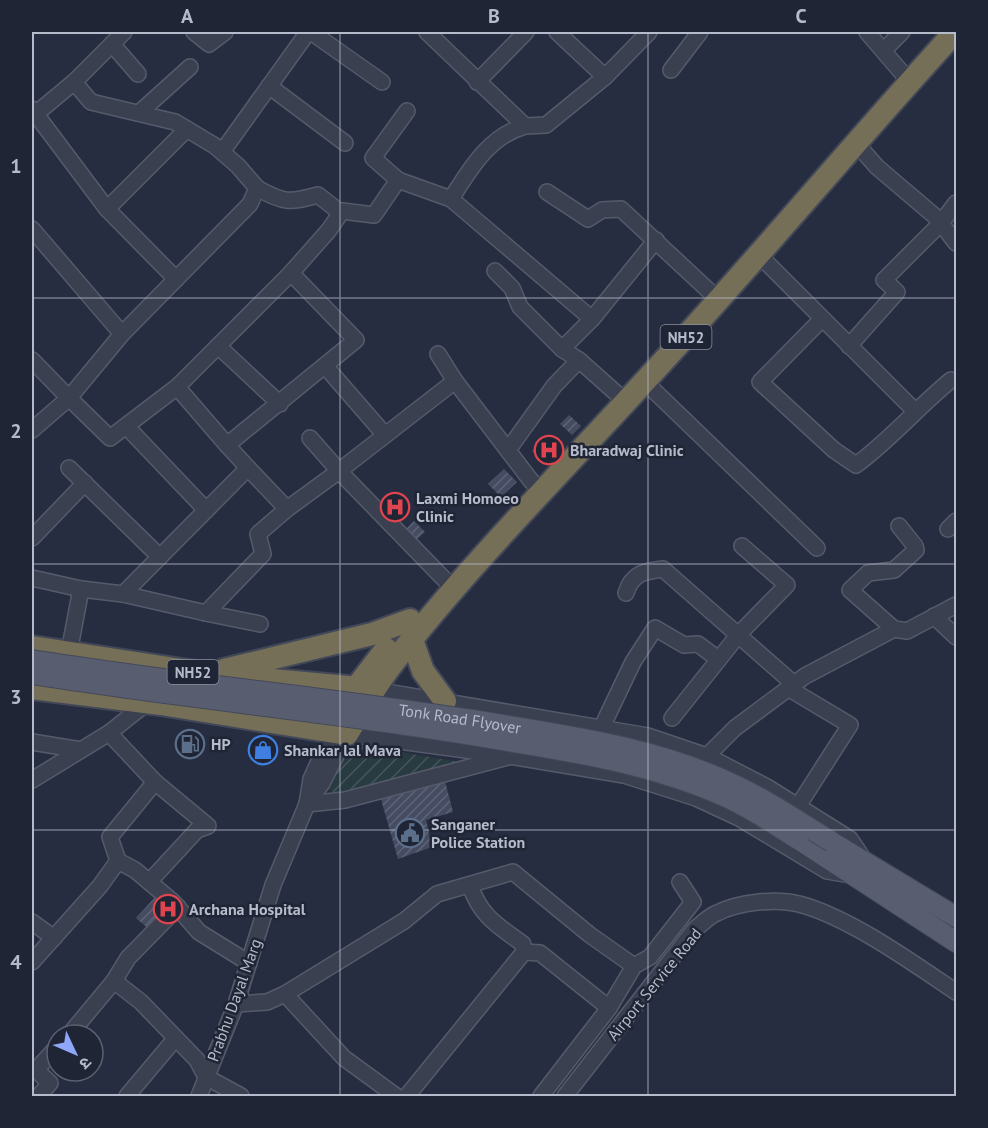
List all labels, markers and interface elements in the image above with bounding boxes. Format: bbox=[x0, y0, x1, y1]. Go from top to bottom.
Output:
text: A bbox=[181, 3, 194, 29]
text: B bbox=[488, 3, 500, 29]
text: C bbox=[795, 3, 807, 29]
text: 1 bbox=[10, 153, 22, 179]
road number: NH52 bbox=[660, 325, 712, 349]
text: 2 bbox=[10, 418, 22, 444]
hospital icon: Bharadwaj Clinic bbox=[533, 434, 565, 466]
place label: Bharadwaj Clinic bbox=[570, 440, 684, 460]
place label: Laxmi Homoeo Clinic bbox=[416, 488, 519, 526]
hospital icon: Laxmi Homoeo Clinic bbox=[379, 491, 411, 523]
road number: NH52 bbox=[168, 660, 218, 684]
text: 3 bbox=[10, 684, 22, 710]
street label: Tonk Road Flyover bbox=[398, 699, 523, 738]
fuel station icon: HP bbox=[174, 728, 206, 760]
place label: HP bbox=[211, 734, 231, 754]
shop icon: Shankar lal Mava bbox=[247, 734, 279, 766]
place label: Shankar lal Mava bbox=[284, 740, 401, 760]
place label: Sanganer Police Station bbox=[431, 814, 525, 852]
public building icon: Sanganer Police Station bbox=[394, 817, 426, 849]
hospital icon: Archana Hospital bbox=[152, 893, 184, 925]
place label: Archana Hospital bbox=[189, 899, 306, 919]
street label: Airport Service Road bbox=[602, 924, 706, 1044]
street label: Prabhu Dayal Marg bbox=[202, 936, 266, 1064]
text: 4 bbox=[10, 949, 22, 975]
north arrow bbox=[45, 1023, 105, 1083]
text: उ bbox=[75, 1053, 96, 1074]

